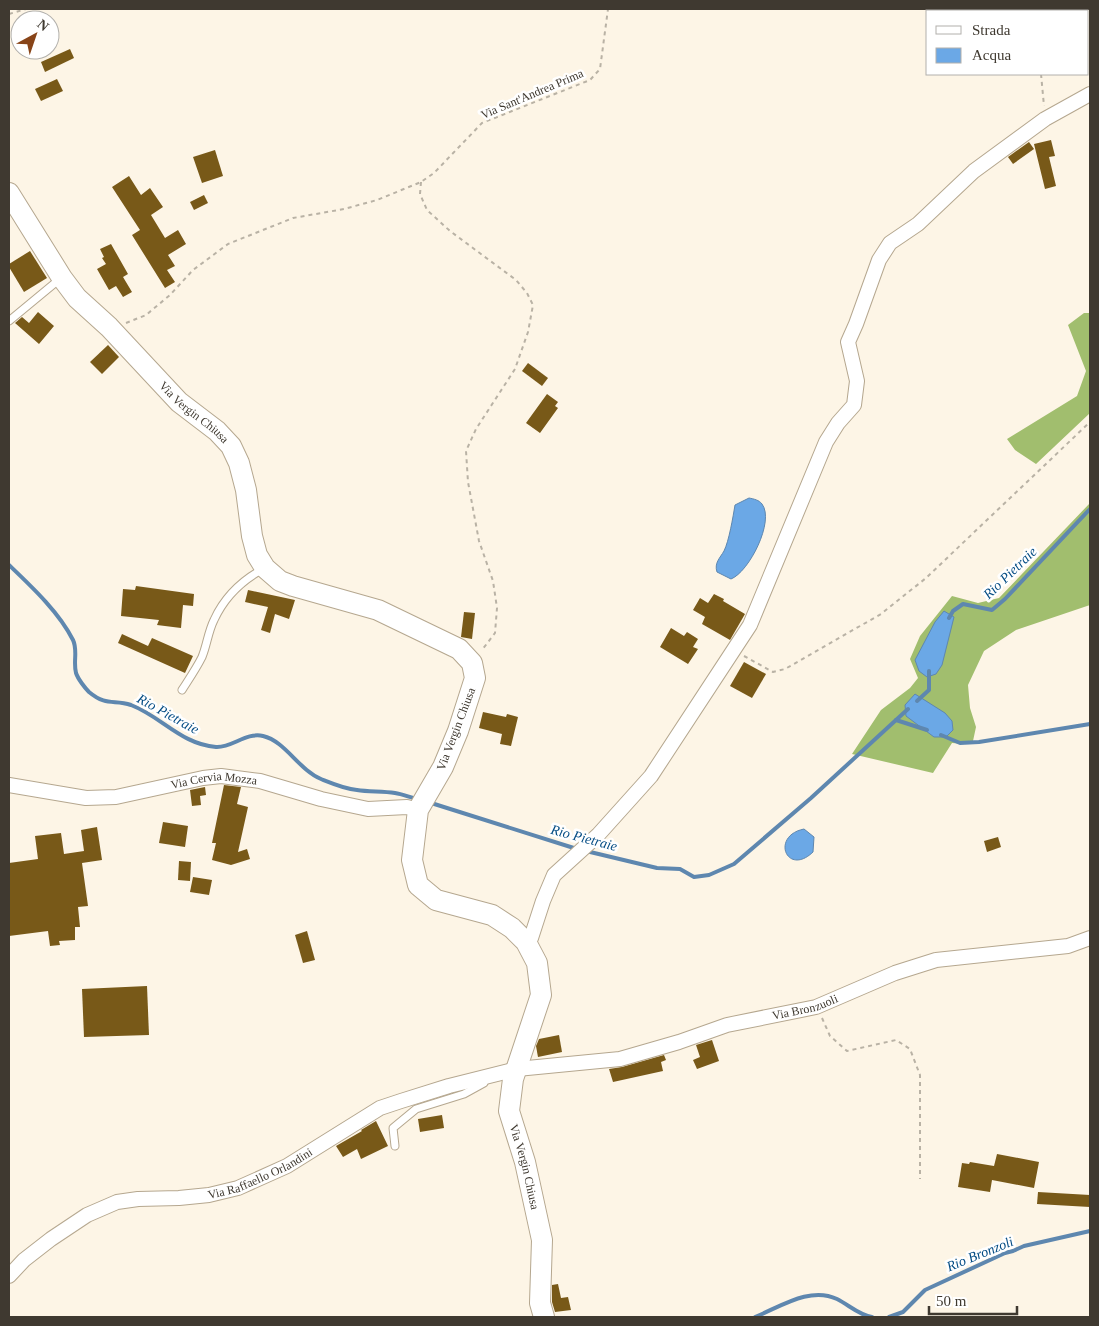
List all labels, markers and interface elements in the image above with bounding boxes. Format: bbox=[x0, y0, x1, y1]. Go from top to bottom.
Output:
north arrow bbox=[10, 10, 60, 60]
legend bbox=[926, 10, 1089, 75]
text: N bbox=[34, 16, 52, 34]
text: Strada bbox=[972, 22, 1011, 38]
text: Acqua bbox=[972, 47, 1011, 63]
street label: Via Sant'Andrea Prima bbox=[479, 66, 586, 122]
street label: Via Vergin Chiusa bbox=[156, 378, 232, 447]
water label: Rio Pietraie bbox=[980, 544, 1040, 603]
street label: Via Vergin Chiusa bbox=[434, 685, 478, 772]
water label: Rio Pietraie bbox=[134, 690, 201, 737]
street label: Via Cervia Mozza bbox=[169, 769, 259, 792]
water label: Rio Pietraie bbox=[548, 822, 619, 854]
street label: Via Bronzuoli bbox=[771, 991, 841, 1023]
street label: Via Vergin Chiusa bbox=[507, 1123, 542, 1211]
street label: Via Raffaello Orlandini bbox=[206, 1145, 315, 1202]
water label: Rio Bronzoli bbox=[944, 1234, 1016, 1275]
scale bar bbox=[929, 1284, 1016, 1316]
text: 50 m bbox=[936, 1293, 967, 1309]

